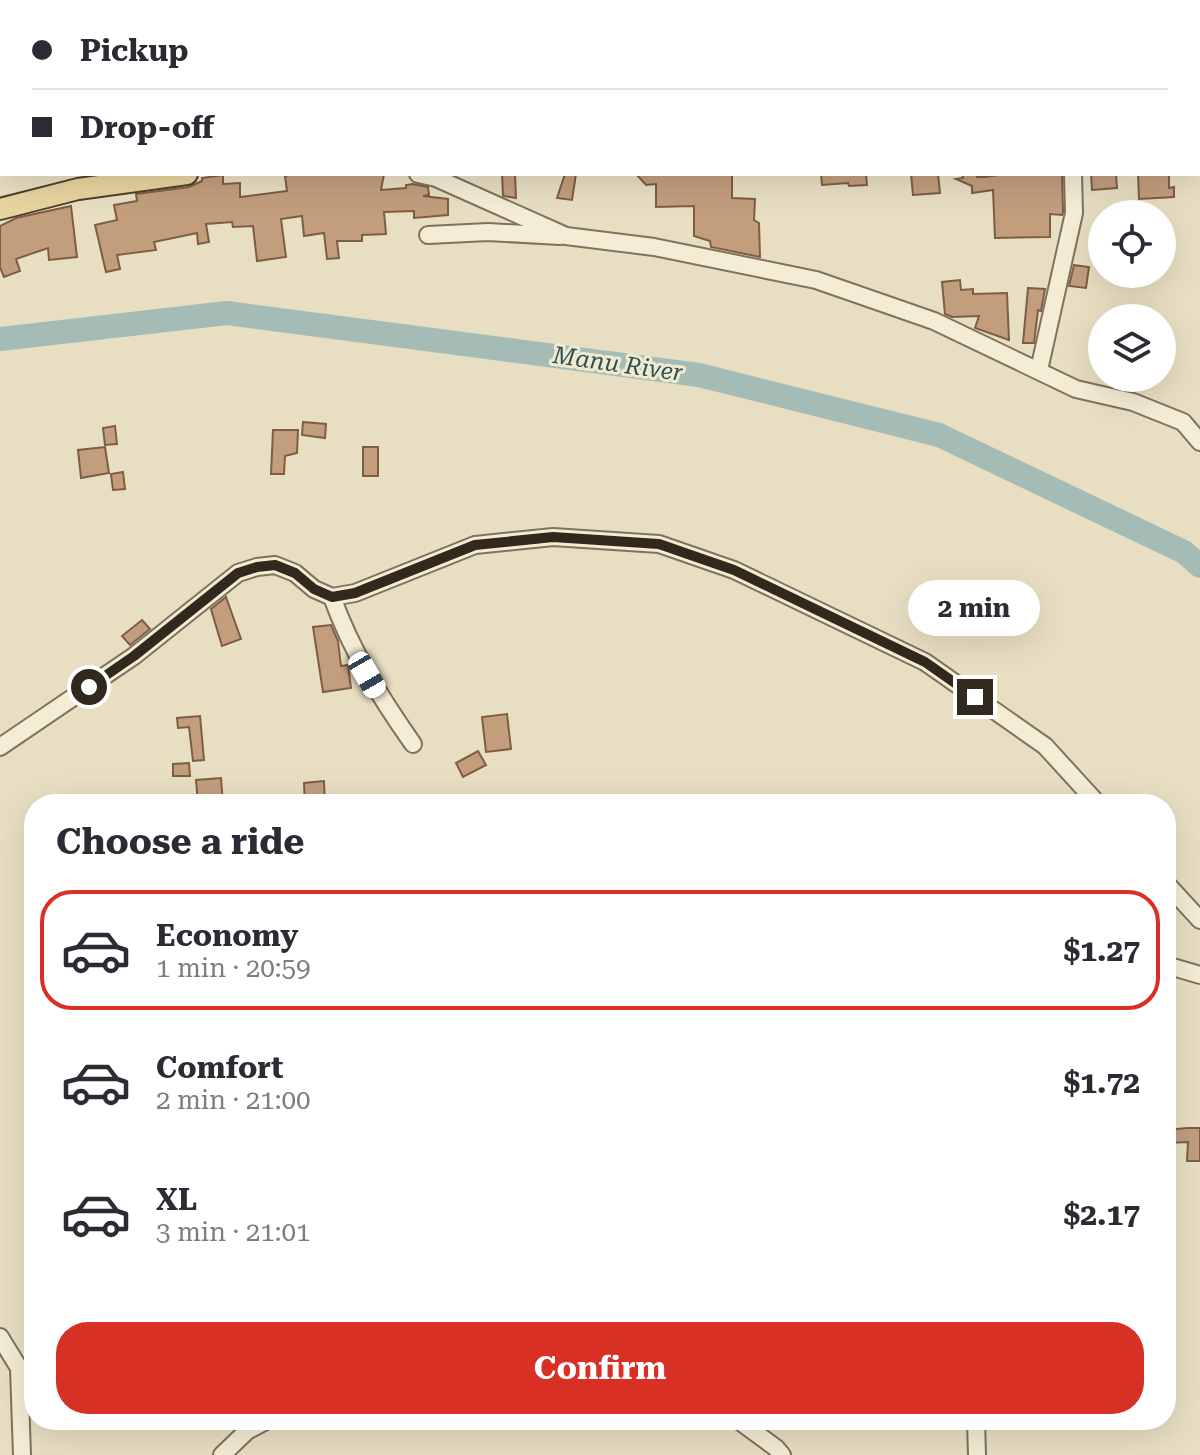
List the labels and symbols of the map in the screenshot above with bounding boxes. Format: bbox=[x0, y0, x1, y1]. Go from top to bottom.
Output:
water label: Manu River bbox=[550, 341, 685, 387]
callout: 2 min bbox=[909, 581, 1041, 637]
car bbox=[345, 648, 389, 702]
route start bbox=[71, 669, 107, 705]
route end bbox=[957, 679, 993, 715]

